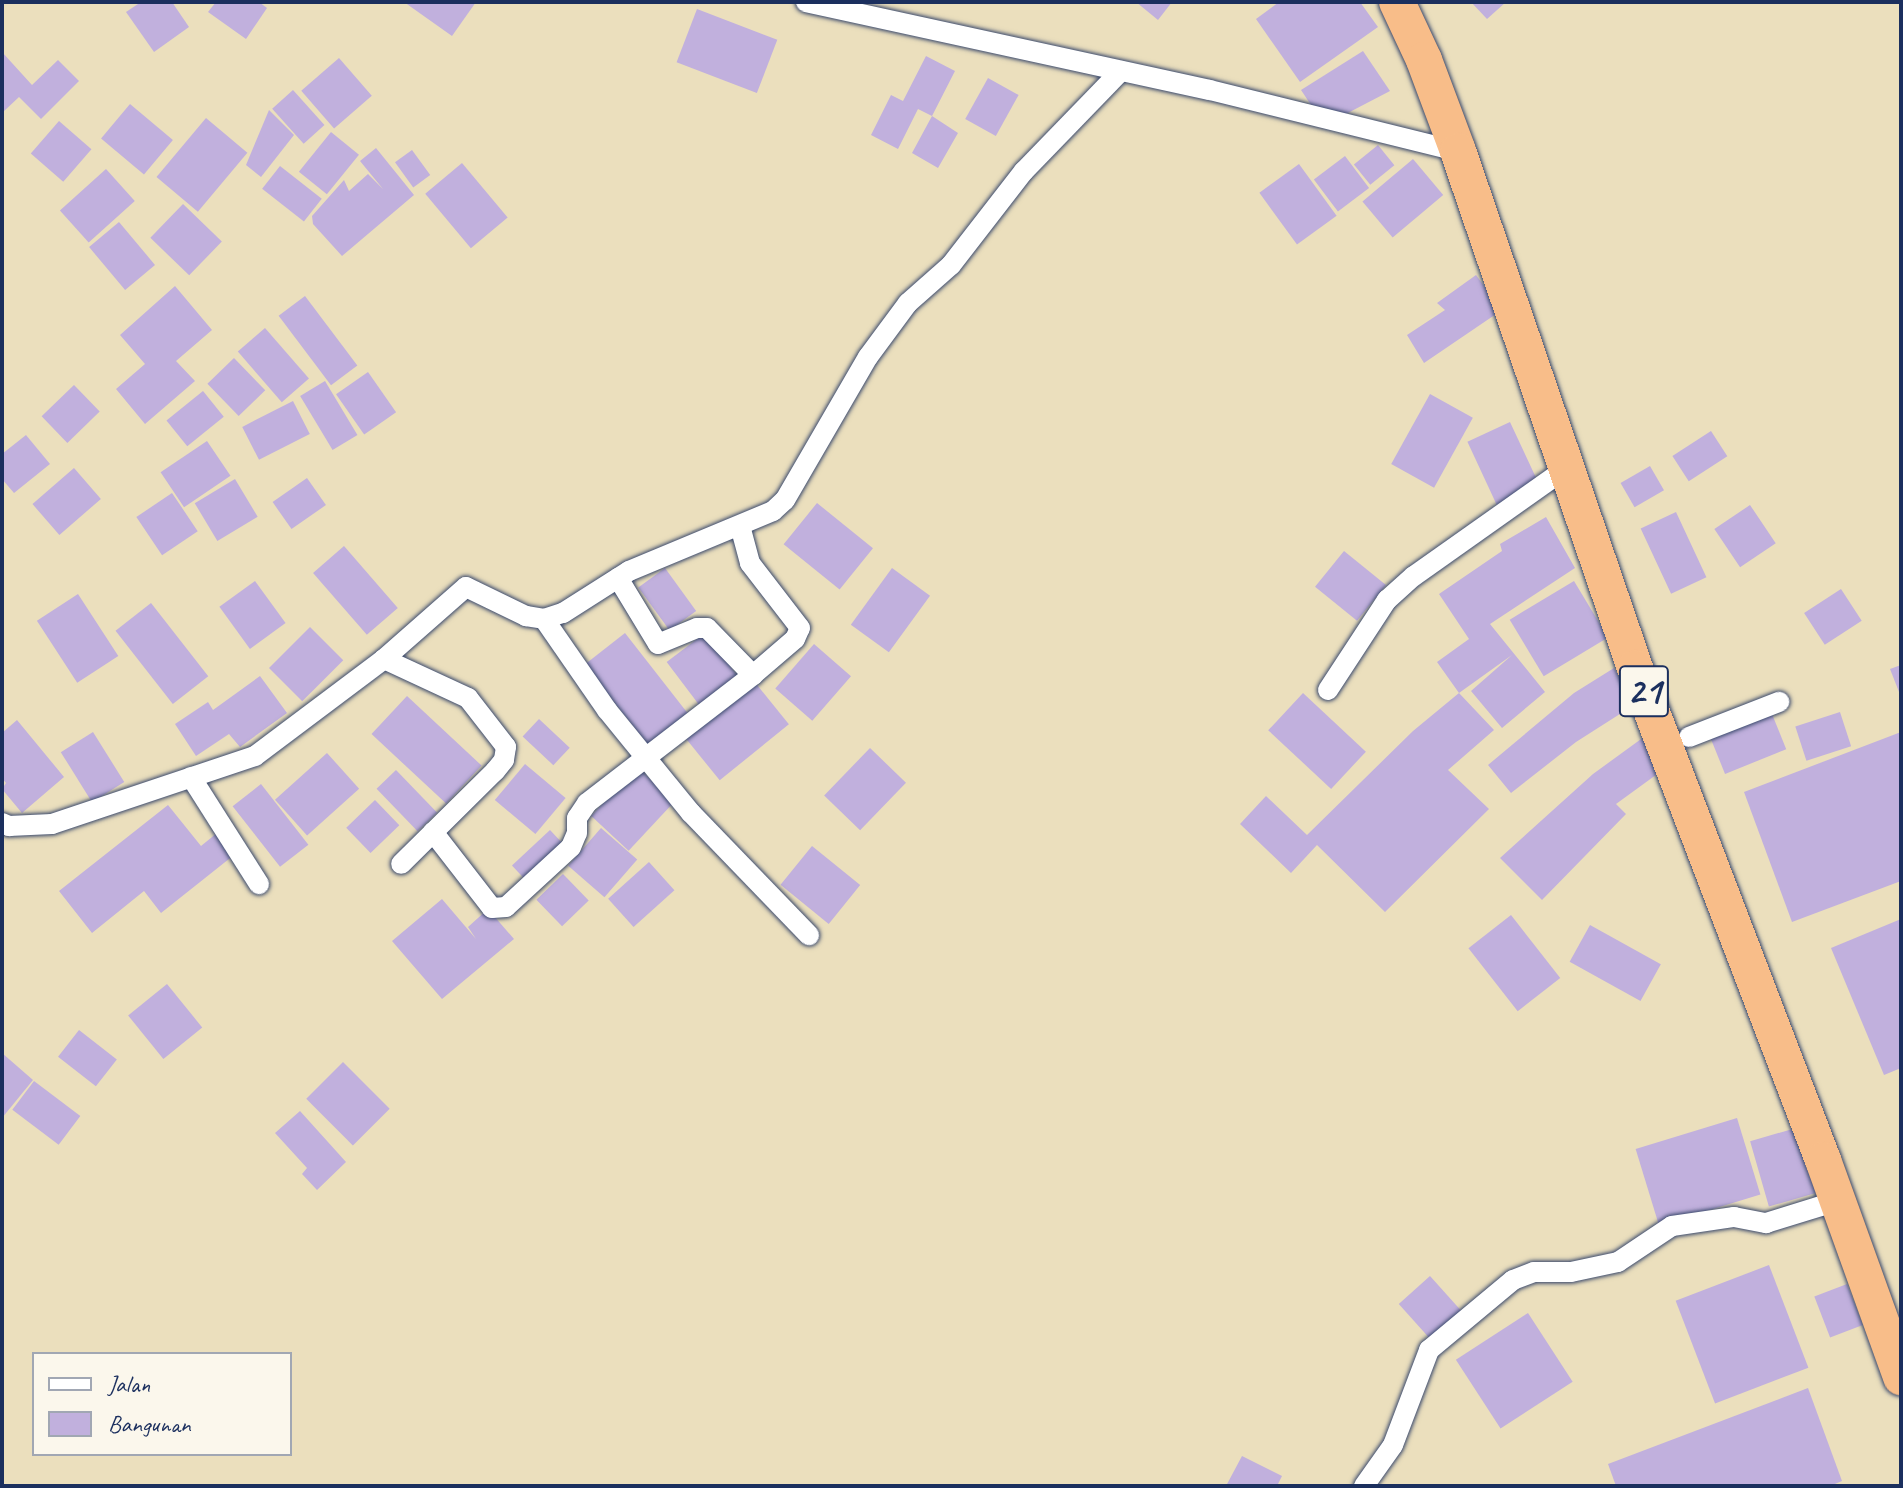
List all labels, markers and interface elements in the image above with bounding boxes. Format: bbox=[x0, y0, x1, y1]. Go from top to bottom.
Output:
road number: 21 bbox=[1618, 657, 1670, 725]
legend bbox=[32, 1352, 292, 1456]
text: Jalan bbox=[108, 1369, 150, 1399]
text: Bangunan bbox=[108, 1409, 191, 1439]

